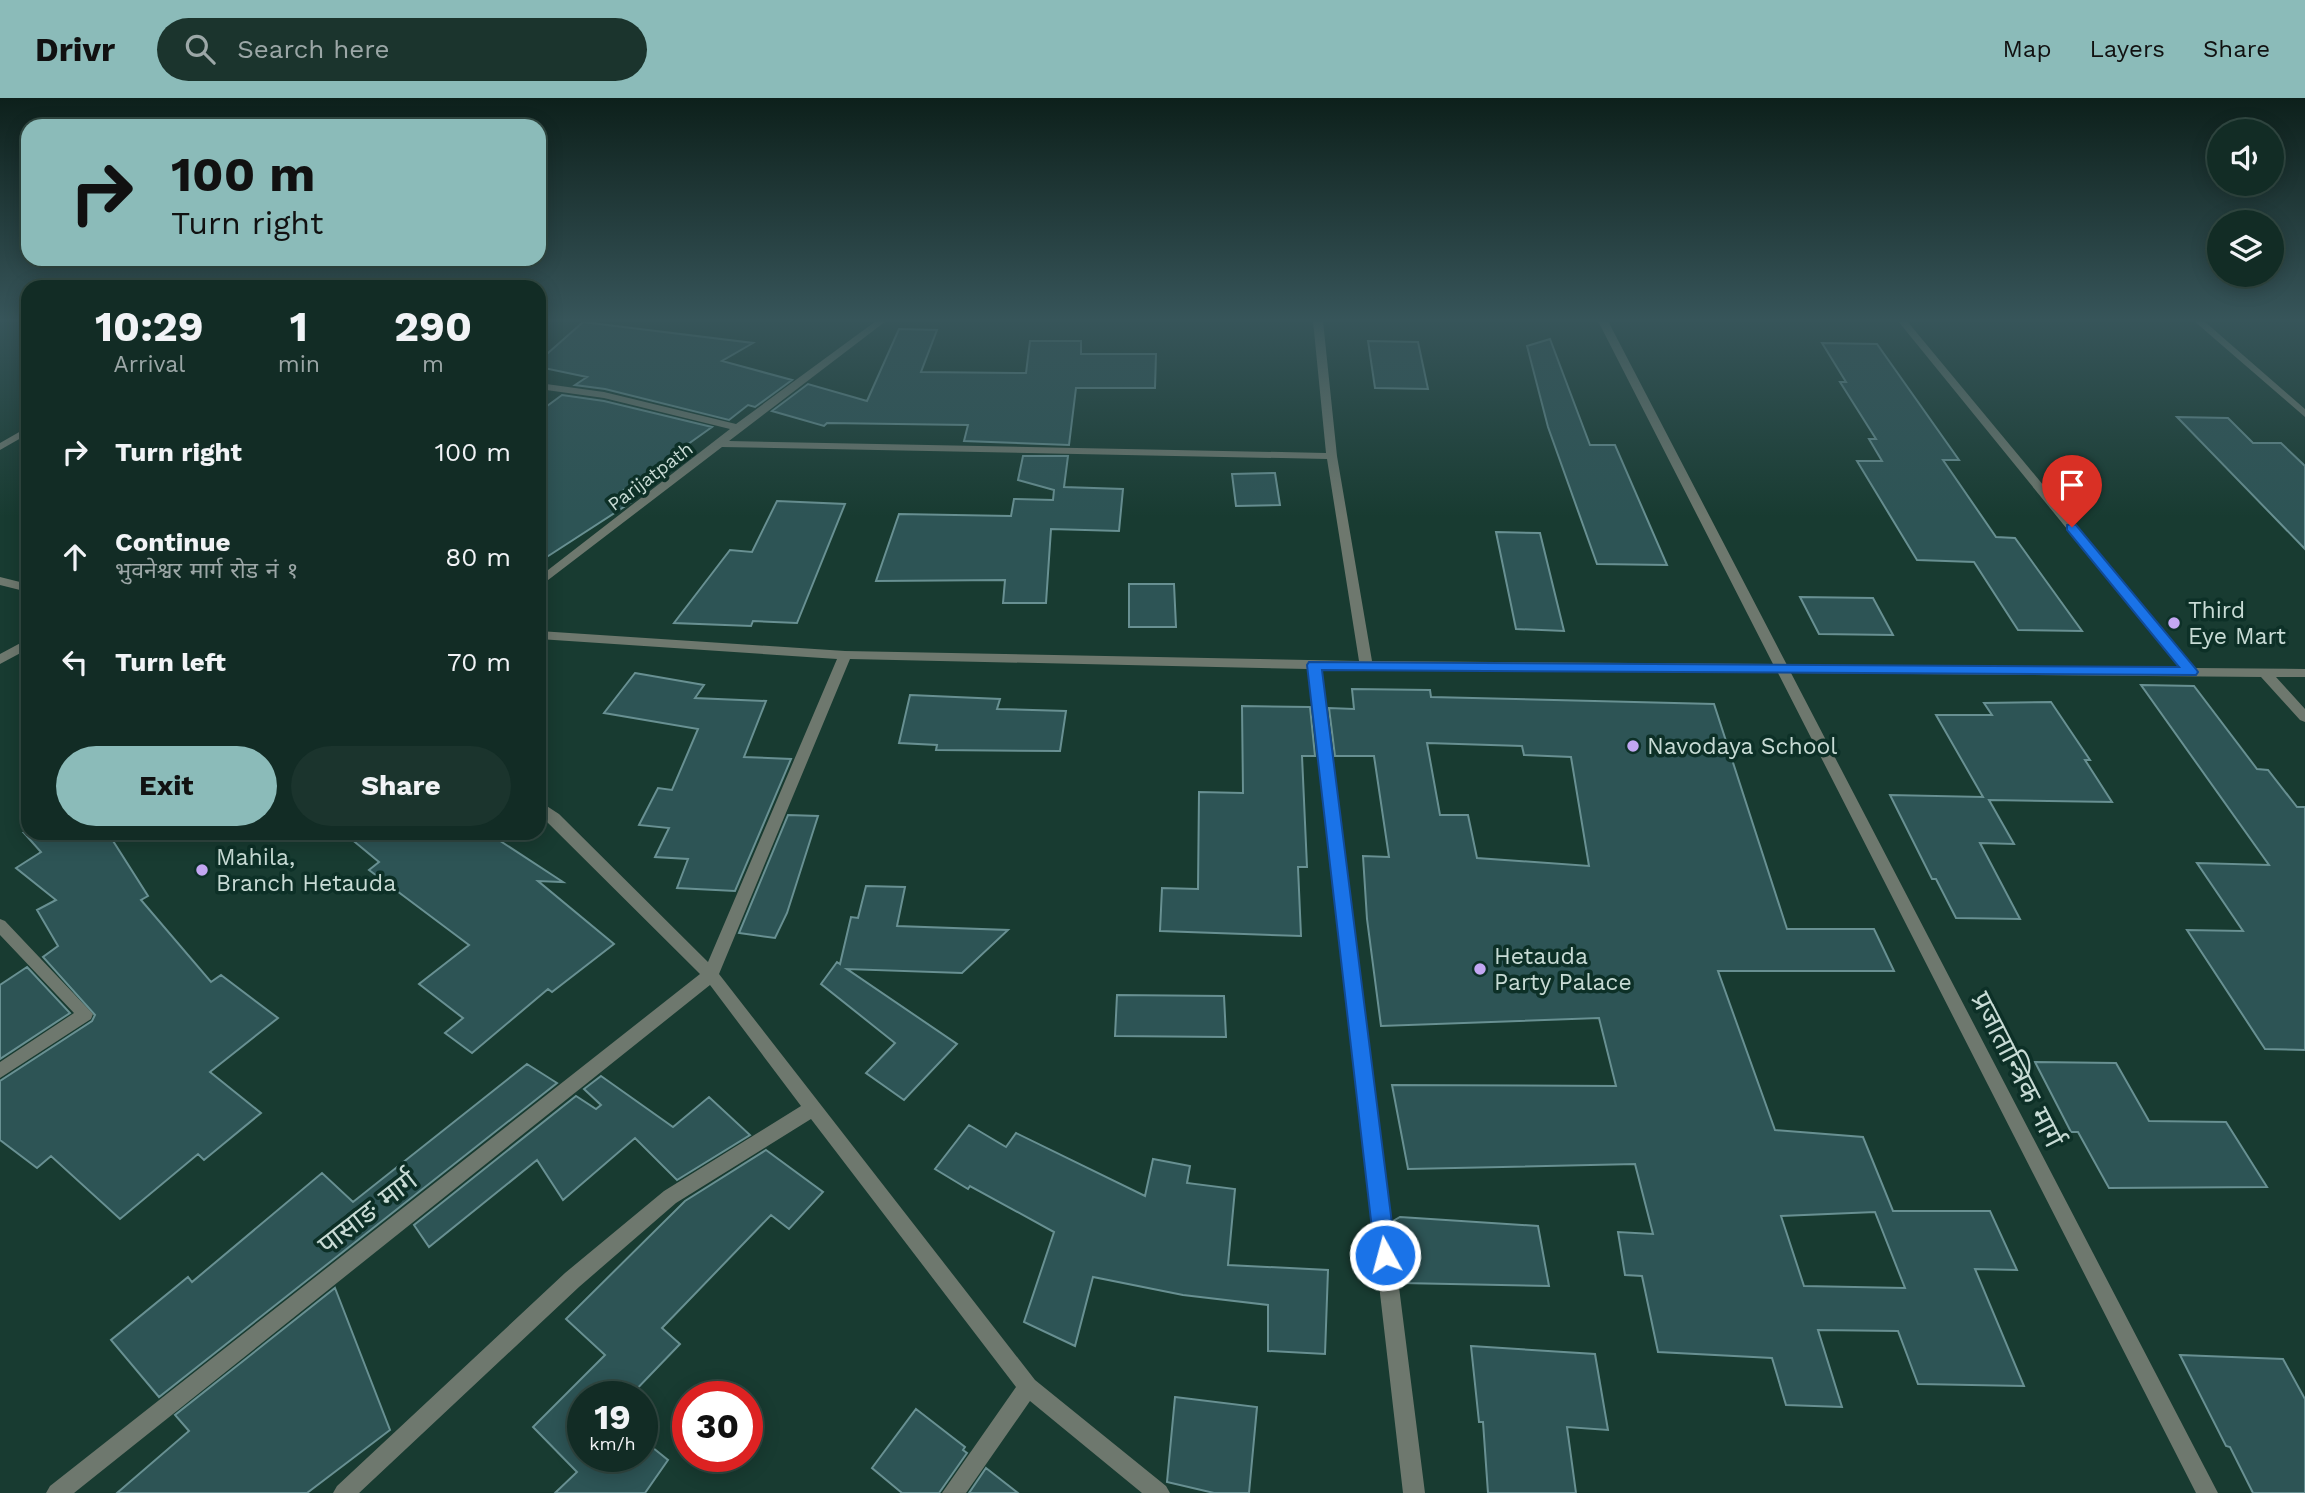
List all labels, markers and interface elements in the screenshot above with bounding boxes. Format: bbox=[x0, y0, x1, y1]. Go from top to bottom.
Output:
search box bbox=[157, 18, 647, 81]
text: Drivr bbox=[35, 30, 115, 69]
icon: search bbox=[181, 30, 219, 68]
text: Search here bbox=[237, 34, 390, 64]
text: Map bbox=[2003, 35, 2051, 63]
text: Layers bbox=[2089, 35, 2165, 63]
text: Share bbox=[2203, 35, 2270, 63]
map controls bbox=[2207, 119, 2284, 287]
button: sound bbox=[2207, 119, 2284, 196]
text: 100 m bbox=[171, 145, 315, 203]
icon: right bbox=[56, 147, 147, 238]
text: Turn right bbox=[171, 204, 323, 242]
button: layers bbox=[2207, 210, 2284, 287]
text: 10:29 bbox=[95, 302, 204, 351]
text: 1 bbox=[290, 302, 308, 351]
text: 290 bbox=[394, 302, 472, 351]
text: Arrival bbox=[113, 351, 185, 378]
text: min bbox=[278, 351, 320, 378]
text: m bbox=[422, 351, 444, 378]
icon: right bbox=[56, 433, 94, 471]
text: Turn right bbox=[115, 437, 242, 467]
text: 100 m bbox=[435, 437, 511, 467]
street label: Parijatpath bbox=[603, 437, 697, 516]
pin bbox=[2042, 455, 2102, 527]
icon: arrive bbox=[2053, 466, 2091, 504]
text: Continue bbox=[115, 527, 231, 557]
icon: ahead bbox=[56, 538, 94, 576]
text: 80 m bbox=[445, 542, 511, 572]
text: भुवनेश्वर मार्ग रोड नं १ bbox=[115, 557, 298, 584]
place label: Third Eye Mart bbox=[2188, 597, 2286, 650]
marker: Third Eye Mart bbox=[2166, 615, 2182, 631]
icon: left bbox=[56, 643, 94, 681]
text: Turn left bbox=[115, 647, 226, 677]
text: 70 m bbox=[447, 647, 511, 677]
place label: Navodaya School bbox=[1647, 733, 1837, 760]
marker: Navodaya School bbox=[1625, 738, 1641, 754]
button: Exit bbox=[56, 746, 277, 826]
button: Share bbox=[291, 746, 511, 826]
place label: Mahila, Branch Hetauda bbox=[216, 844, 396, 897]
marker: Mahila, Branch Hetauda bbox=[194, 862, 210, 878]
place label: Hetauda Party Palace bbox=[1494, 943, 1632, 996]
marker: Hetauda Party Palace bbox=[1472, 961, 1488, 977]
street label: प्रजातान्त्रिक मार्ग bbox=[1964, 986, 2071, 1153]
street label: पासाङ मार्ग bbox=[311, 1163, 424, 1261]
position arrow bbox=[1348, 1218, 1422, 1292]
speed limit sign: 30 bbox=[672, 1381, 763, 1472]
text: 19 bbox=[594, 1396, 631, 1438]
text: km/h bbox=[589, 1433, 636, 1454]

